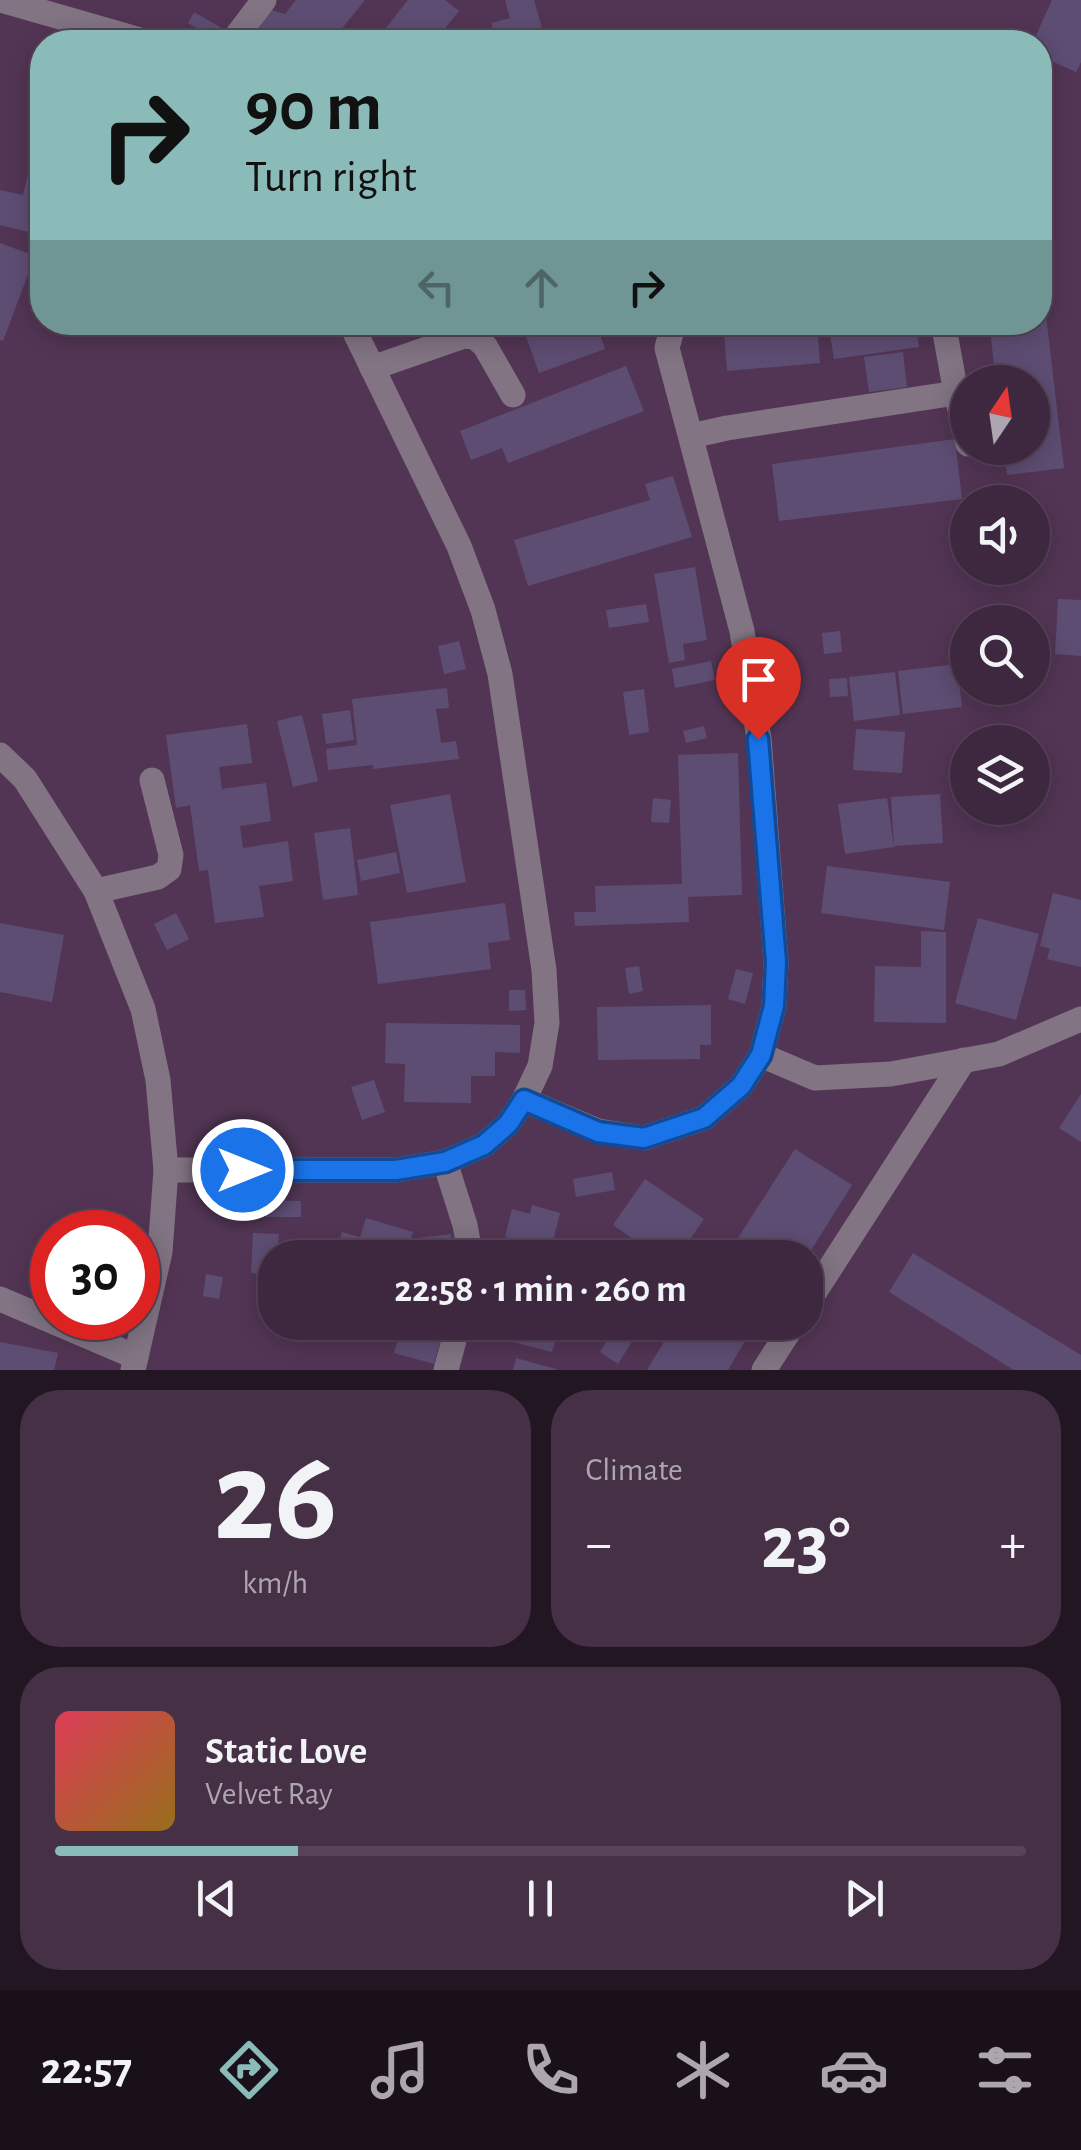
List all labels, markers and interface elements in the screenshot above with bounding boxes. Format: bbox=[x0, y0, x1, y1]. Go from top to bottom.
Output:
icon: right bbox=[80, 70, 210, 200]
text: 90 m bbox=[245, 73, 382, 143]
text: Turn right bbox=[245, 155, 417, 200]
icon: left bbox=[409, 260, 464, 315]
icon: ahead bbox=[514, 260, 569, 315]
icon: right bbox=[619, 260, 674, 315]
north arrow bbox=[950, 365, 1050, 465]
map controls bbox=[950, 365, 1050, 825]
button: sound bbox=[950, 485, 1050, 585]
button: search bbox=[950, 605, 1050, 705]
pin bbox=[716, 637, 801, 740]
icon: arrive bbox=[731, 652, 786, 707]
button: layers bbox=[950, 725, 1050, 825]
position arrow bbox=[191, 1118, 295, 1222]
speed limit sign: 30 bbox=[30, 1210, 160, 1340]
text: 22:58 · 1 min · 260 m bbox=[394, 1271, 687, 1309]
text: 26 bbox=[213, 1434, 337, 1564]
text: Climate bbox=[586, 1454, 683, 1486]
text: 23° bbox=[761, 1507, 851, 1582]
text: − bbox=[586, 1517, 612, 1572]
text: + bbox=[1000, 1517, 1026, 1572]
text: km/h bbox=[242, 1567, 308, 1599]
text: Static Love bbox=[205, 1733, 367, 1771]
text: Velvet Ray bbox=[205, 1778, 333, 1810]
icon: previous bbox=[189, 1871, 244, 1926]
icon: pause bbox=[513, 1871, 568, 1926]
icon: next bbox=[837, 1871, 892, 1926]
icon: directions bbox=[214, 2035, 284, 2105]
icon: music bbox=[365, 2035, 435, 2105]
icon: phone bbox=[516, 2035, 586, 2105]
icon: climate bbox=[668, 2035, 738, 2105]
icon: car bbox=[819, 2035, 889, 2105]
icon: filters bbox=[970, 2035, 1040, 2105]
text: 22:57 bbox=[41, 2047, 132, 2092]

